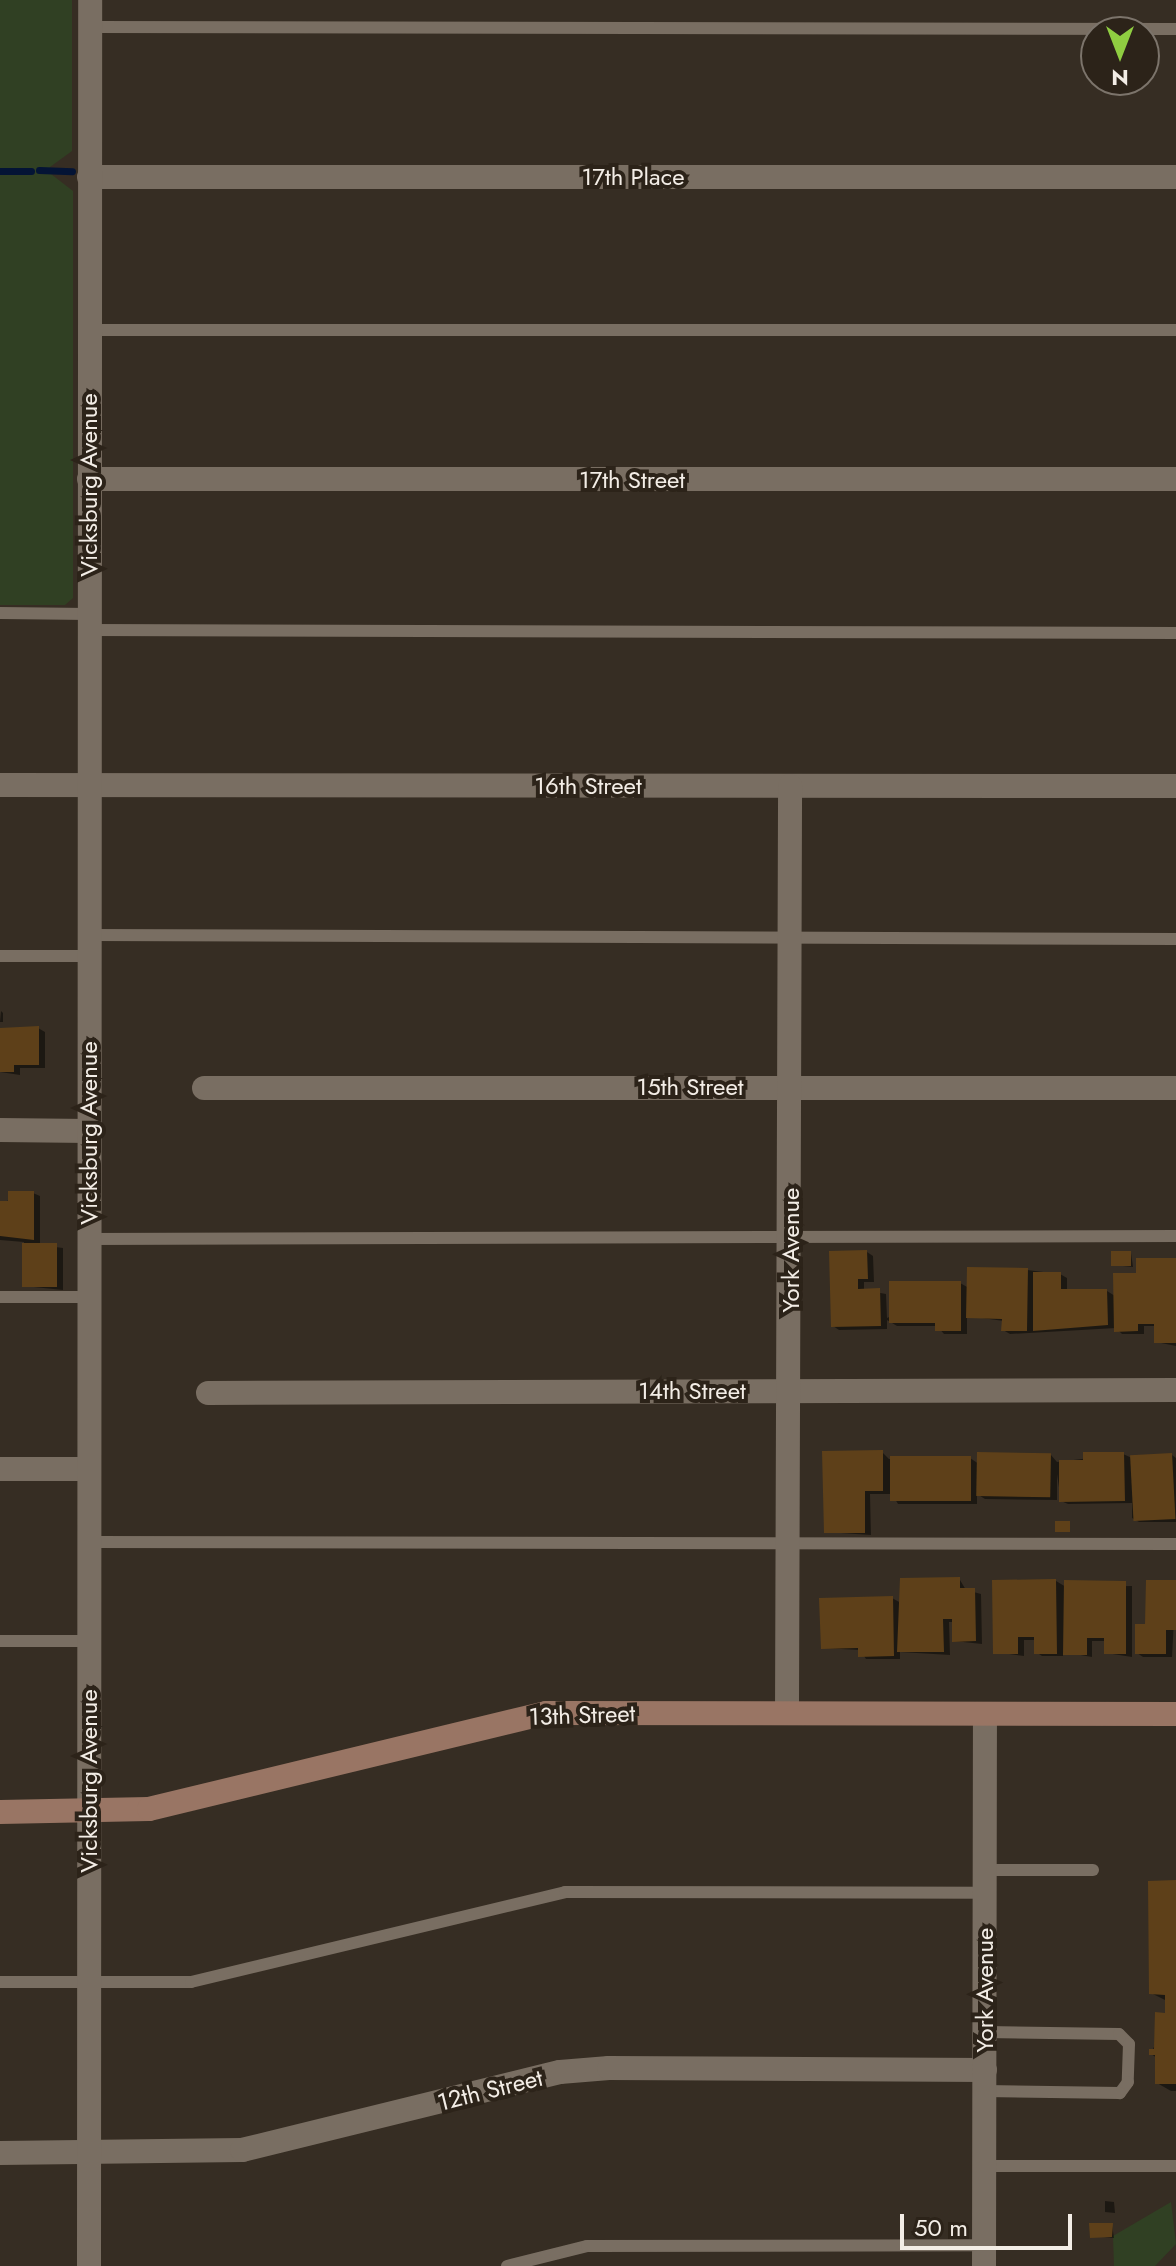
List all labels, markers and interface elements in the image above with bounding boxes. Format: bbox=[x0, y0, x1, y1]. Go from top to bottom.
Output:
north arrow bbox=[1080, 16, 1160, 96]
text: N bbox=[1111, 62, 1129, 94]
street label: 17th Place bbox=[581, 163, 685, 191]
street label: Vicksburg Avenue bbox=[75, 393, 103, 577]
street label: 17th Street bbox=[579, 466, 685, 494]
street label: 16th Street bbox=[534, 772, 642, 800]
street label: Vicksburg Avenue bbox=[75, 1041, 103, 1225]
street label: 15th Street bbox=[636, 1073, 744, 1101]
street label: York Avenue bbox=[777, 1188, 805, 1312]
street label: 14th Street bbox=[638, 1377, 746, 1405]
street label: Vicksburg Avenue bbox=[75, 1689, 103, 1873]
street label: 13th Street bbox=[528, 1699, 636, 1731]
street label: York Avenue bbox=[971, 1928, 999, 2052]
street label: 12th Street bbox=[434, 2063, 546, 2117]
scale bar bbox=[904, 2198, 1076, 2248]
text: 50 m bbox=[914, 2210, 968, 2245]

